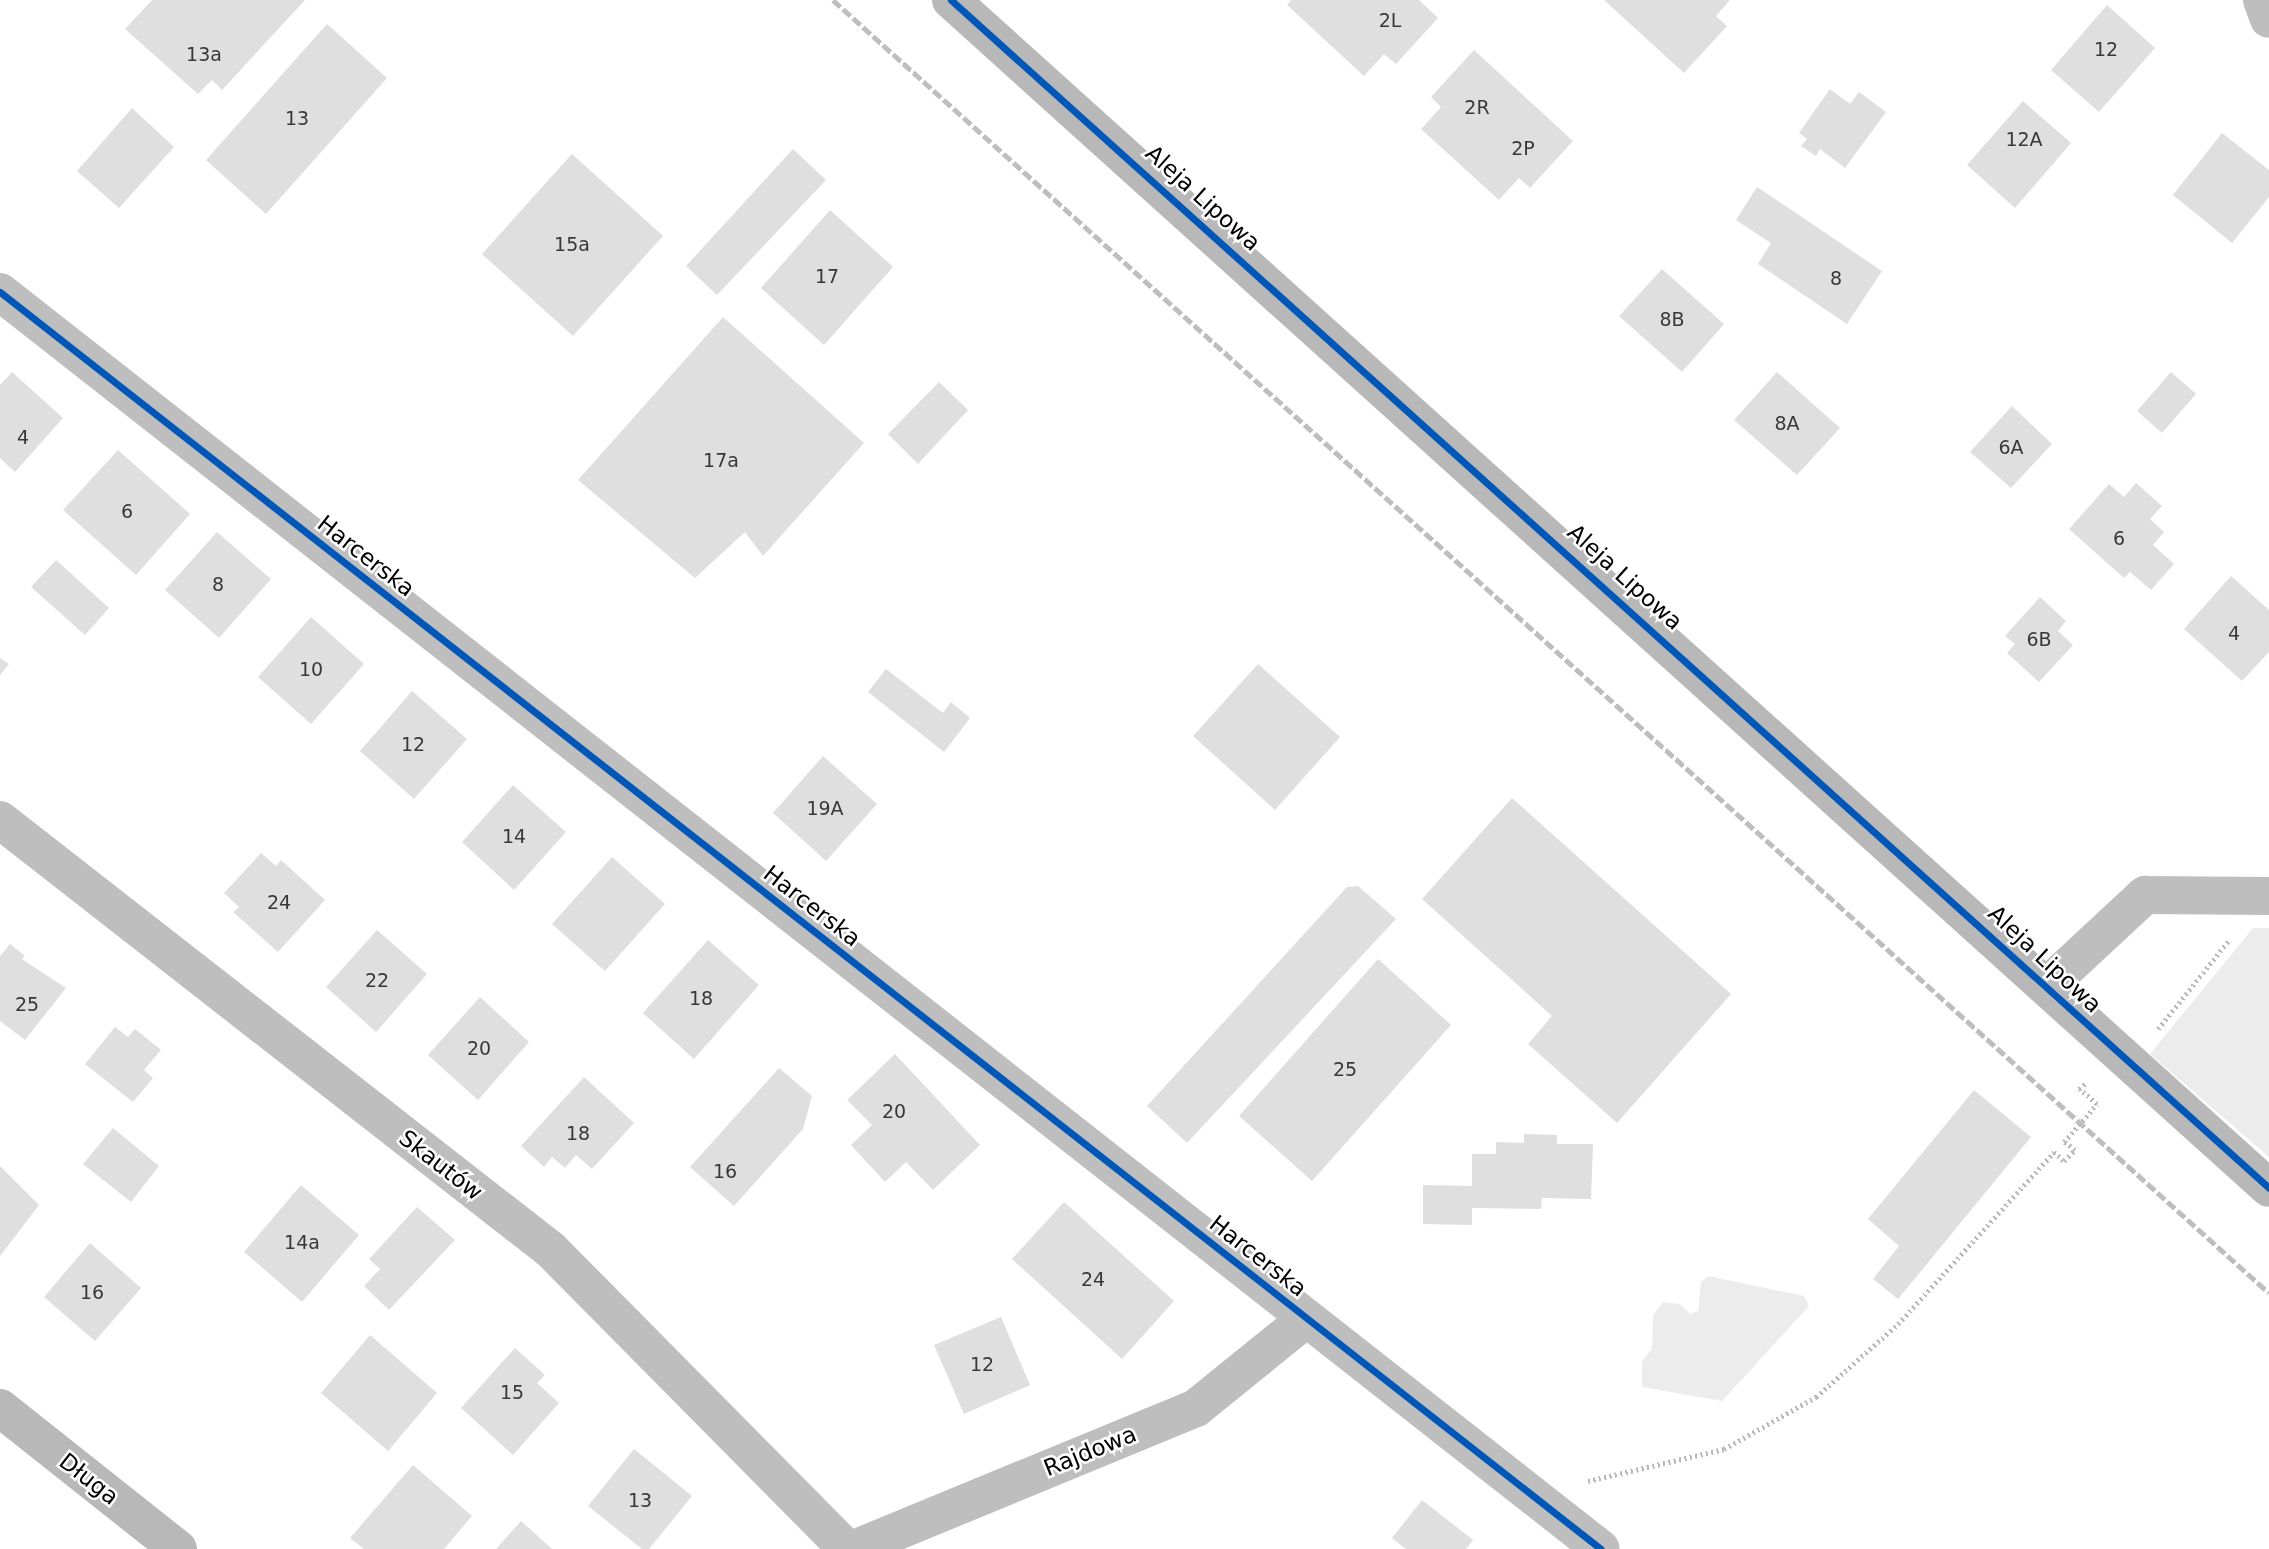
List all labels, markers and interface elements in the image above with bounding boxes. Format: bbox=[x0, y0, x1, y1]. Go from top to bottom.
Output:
house number: 2L bbox=[1379, 10, 1401, 32]
house number: 12 bbox=[2094, 39, 2118, 61]
house number: 13a bbox=[186, 44, 222, 66]
house number: 2R bbox=[1464, 97, 1490, 119]
house number: 13 bbox=[285, 108, 309, 130]
house number: 12A bbox=[2005, 129, 2043, 151]
house number: 2P bbox=[1511, 138, 1535, 160]
street label: Aleja Lipowa bbox=[1140, 139, 1266, 257]
house number: 15a bbox=[554, 234, 590, 256]
house number: 17 bbox=[815, 266, 839, 288]
house number: 8 bbox=[1830, 268, 1842, 290]
house number: 8B bbox=[1659, 309, 1685, 331]
house number: 8A bbox=[1774, 413, 1800, 435]
house number: 4 bbox=[17, 427, 29, 449]
house number: 6A bbox=[1998, 437, 2024, 459]
house number: 17a bbox=[703, 450, 739, 472]
house number: 6 bbox=[121, 501, 133, 523]
street label: Harcerska bbox=[312, 510, 420, 602]
street label: Aleja Lipowa bbox=[1562, 518, 1688, 636]
house number: 6 bbox=[2113, 528, 2125, 550]
house number: 8 bbox=[212, 574, 224, 596]
house number: 4 bbox=[2228, 623, 2240, 645]
house number: 6B bbox=[2026, 629, 2052, 651]
house number: 10 bbox=[299, 659, 323, 681]
house number: 12 bbox=[401, 734, 425, 756]
house number: 19A bbox=[806, 798, 844, 820]
house number: 14 bbox=[502, 826, 526, 848]
street label: Harcerska bbox=[758, 860, 866, 952]
house number: 24 bbox=[267, 892, 291, 914]
street label: Aleja Lipowa bbox=[1983, 900, 2107, 1018]
house number: 22 bbox=[365, 970, 389, 992]
house number: 18 bbox=[689, 988, 713, 1010]
house number: 25 bbox=[15, 994, 39, 1016]
house number: 20 bbox=[467, 1038, 491, 1060]
house number: 25 bbox=[1333, 1059, 1357, 1081]
house number: 20 bbox=[882, 1101, 906, 1123]
house number: 18 bbox=[566, 1123, 590, 1145]
street label: Skautów bbox=[394, 1124, 488, 1206]
house number: 16 bbox=[713, 1161, 737, 1183]
street label: Harcerska bbox=[1204, 1210, 1312, 1302]
house number: 14a bbox=[284, 1232, 320, 1254]
house number: 24 bbox=[1081, 1269, 1105, 1291]
house number: 16 bbox=[80, 1282, 104, 1304]
house number: 12 bbox=[970, 1354, 994, 1376]
house number: 15 bbox=[500, 1382, 524, 1404]
street label: Rajdowa bbox=[1040, 1420, 1140, 1482]
street label: Długa bbox=[54, 1447, 124, 1511]
house number: 13 bbox=[628, 1490, 652, 1512]

